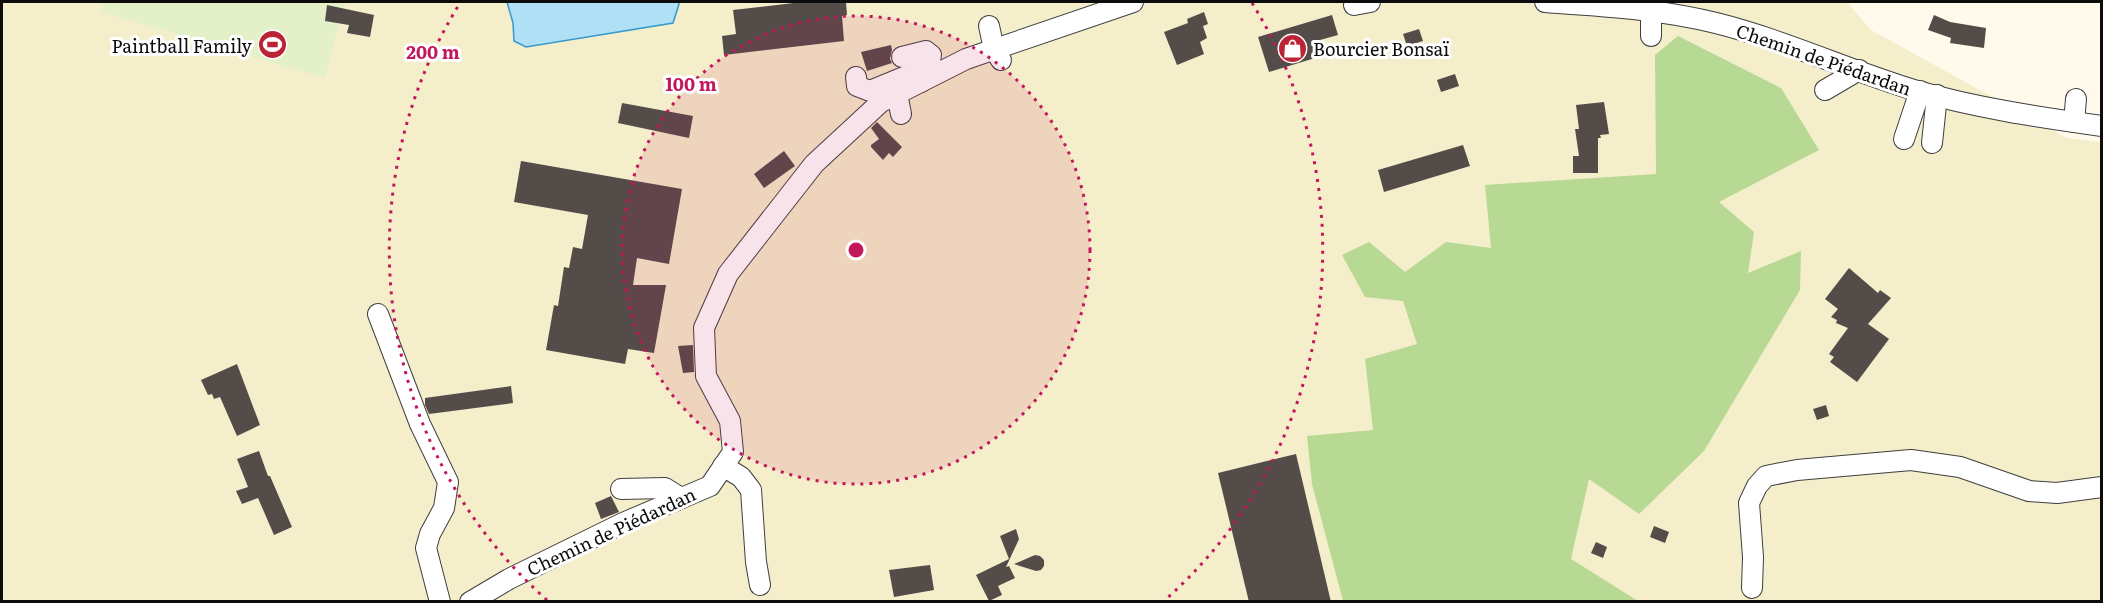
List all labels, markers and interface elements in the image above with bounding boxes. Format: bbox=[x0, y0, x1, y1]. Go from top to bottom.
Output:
street label: Chemin de Piédardan bbox=[1733, 16, 1915, 102]
sports icon: Paintball Family bbox=[257, 29, 289, 61]
place label: Paintball Family bbox=[111, 32, 253, 59]
shop icon: Bourcier Bonsaï bbox=[1276, 32, 1308, 64]
place label: Bourcier Bonsaï bbox=[1313, 35, 1449, 62]
text: 200 m bbox=[406, 38, 460, 65]
text: 100 m bbox=[665, 70, 717, 97]
centre of rings bbox=[846, 240, 866, 260]
street label: Chemin de Piédardan bbox=[522, 480, 700, 582]

